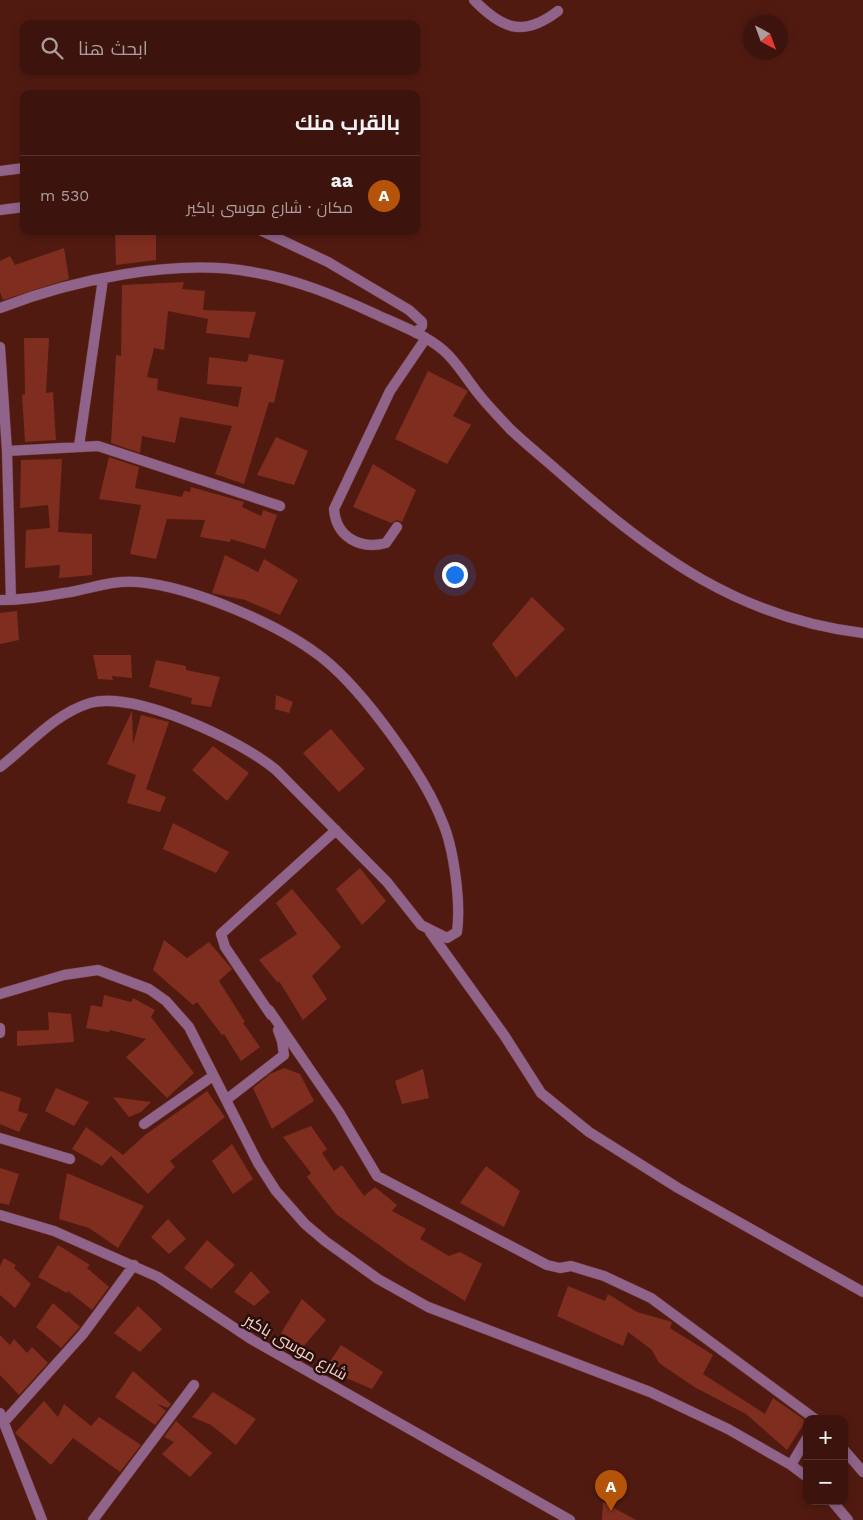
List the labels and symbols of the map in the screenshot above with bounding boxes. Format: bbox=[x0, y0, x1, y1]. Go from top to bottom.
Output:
north arrow bbox=[743, 15, 788, 60]
your location bbox=[442, 562, 468, 588]
street label: شارع موسى باكير bbox=[239, 1309, 351, 1386]
pin: A bbox=[595, 1470, 627, 1511]

